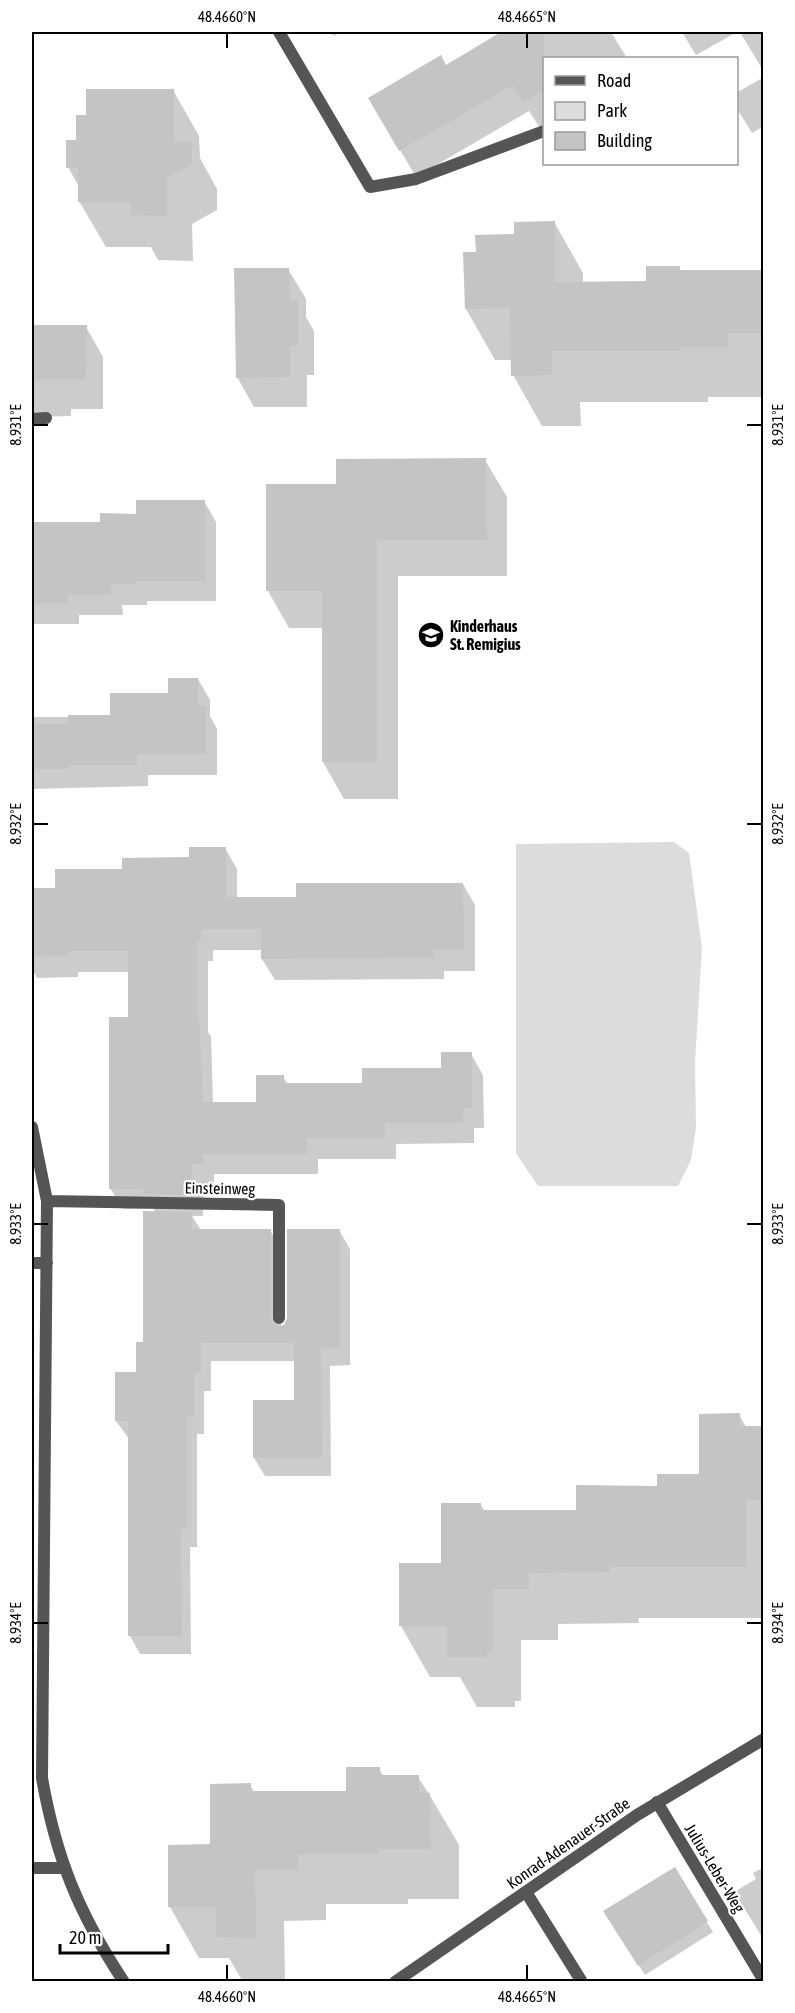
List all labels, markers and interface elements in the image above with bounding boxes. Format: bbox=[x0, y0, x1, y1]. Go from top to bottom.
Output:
text: 48.4660°N bbox=[198, 8, 256, 25]
text: 48.4665°N bbox=[498, 8, 556, 25]
legend bbox=[543, 57, 738, 165]
text: Road bbox=[597, 70, 631, 91]
text: Park bbox=[597, 100, 627, 121]
text: Building bbox=[597, 130, 652, 151]
text: 8.931°E bbox=[7, 404, 24, 446]
text: 8.931°E bbox=[769, 404, 786, 446]
place label: Kinderhaus St. Remigius bbox=[450, 617, 521, 653]
school or university icon: Kinderhaus St. Remigius bbox=[416, 620, 446, 650]
text: 8.932°E bbox=[7, 803, 24, 845]
text: 8.932°E bbox=[769, 803, 786, 845]
street label: Einsteinweg bbox=[185, 1178, 256, 1199]
text: 8.933°E bbox=[7, 1203, 24, 1245]
text: 8.933°E bbox=[769, 1203, 786, 1245]
text: 8.934°E bbox=[7, 1602, 24, 1644]
text: 8.934°E bbox=[769, 1602, 786, 1644]
street label: Konrad-Adenauer-Straße bbox=[503, 1794, 633, 1892]
street label: Julius-Leber-Weg bbox=[681, 1820, 749, 1916]
scale bar bbox=[60, 1917, 168, 1955]
text: 20 m bbox=[69, 1927, 101, 1948]
text: 48.4660°N bbox=[198, 1988, 256, 2005]
text: 48.4665°N bbox=[498, 1988, 556, 2005]

